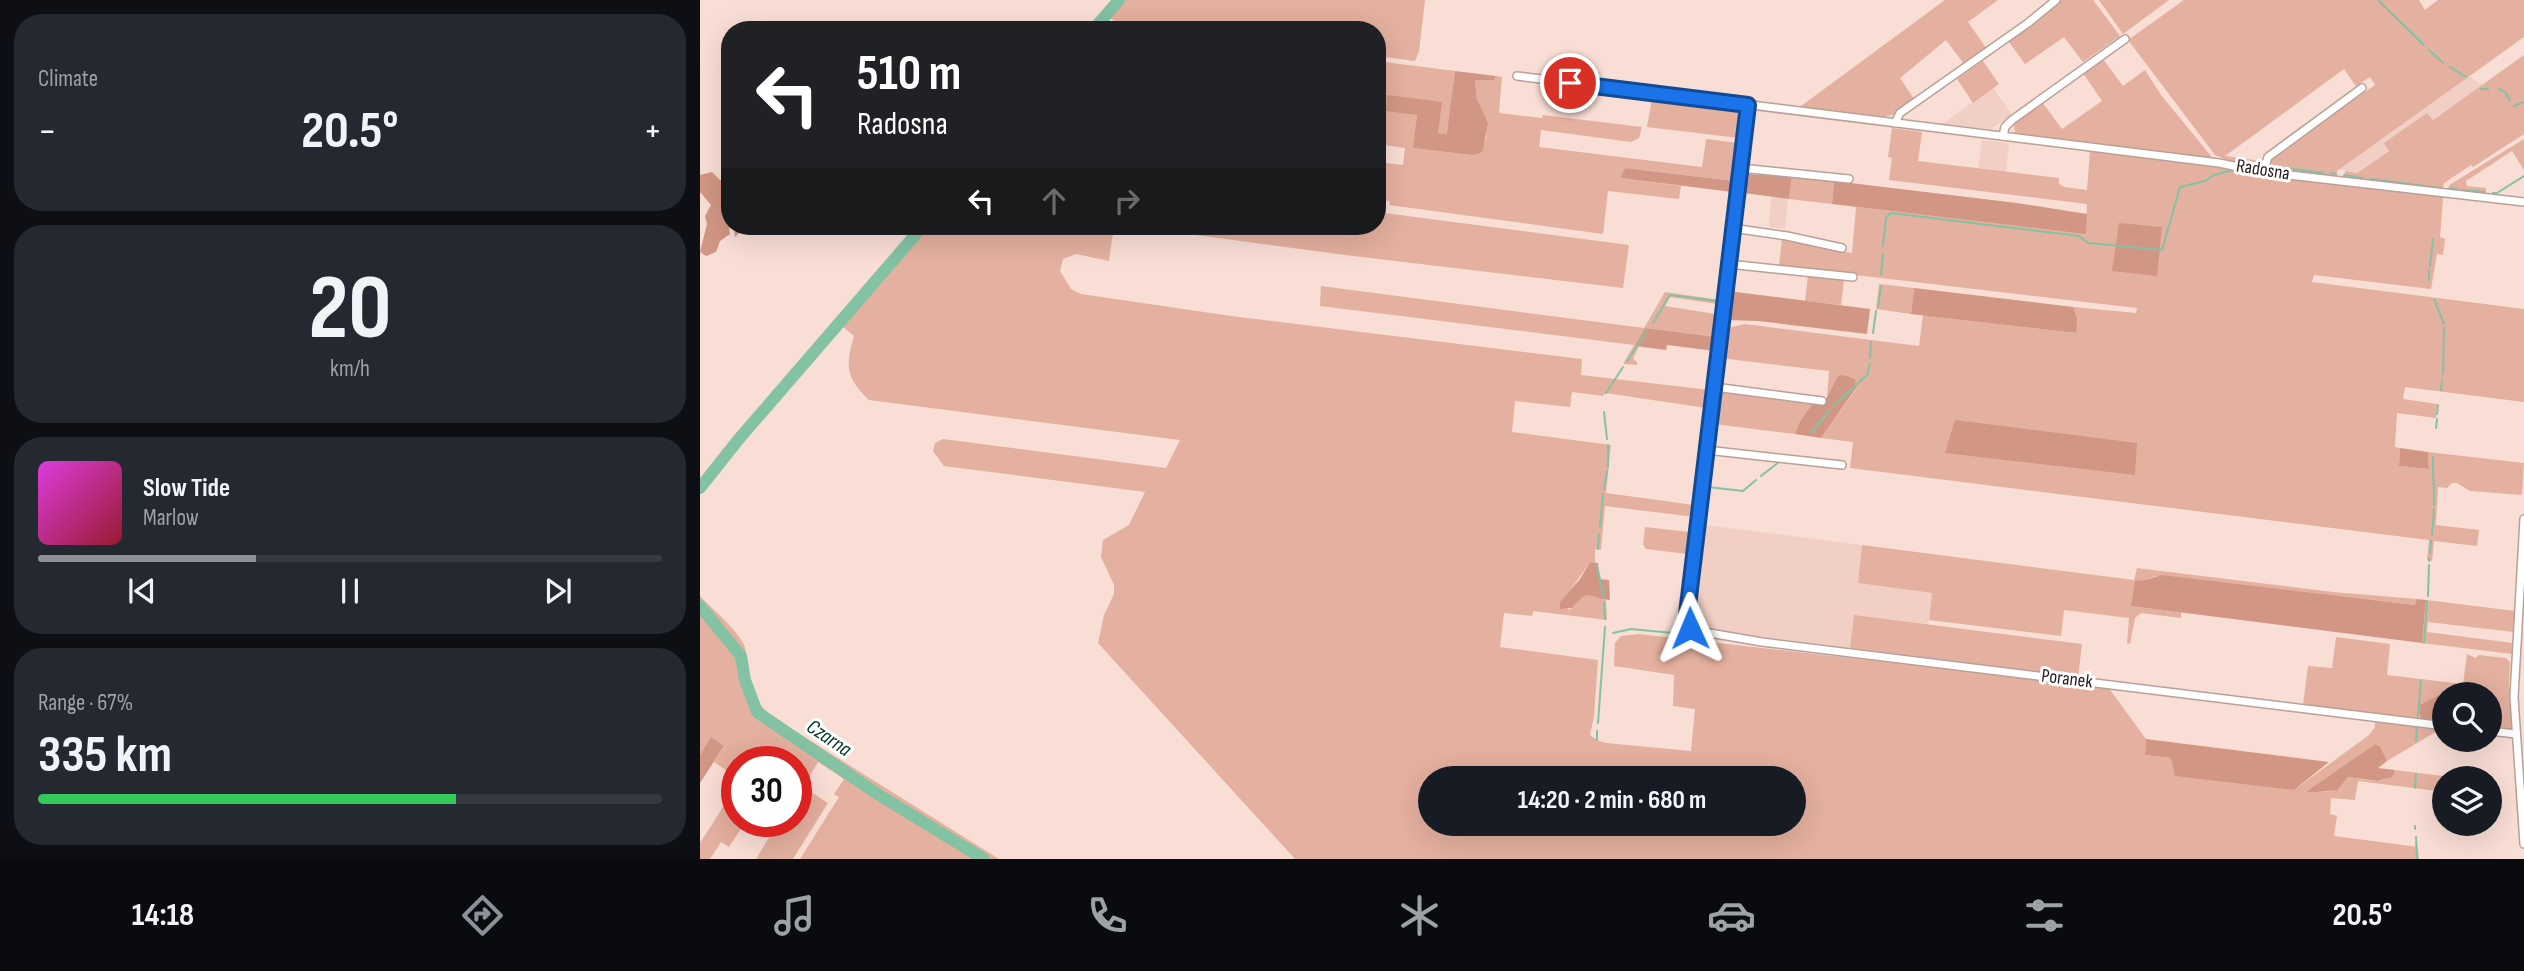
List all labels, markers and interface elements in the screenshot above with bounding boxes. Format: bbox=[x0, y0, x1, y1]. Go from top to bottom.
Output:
text: 510 m bbox=[857, 45, 961, 104]
icon: left bbox=[742, 49, 833, 140]
pin bbox=[1540, 53, 1600, 113]
icon: arrive bbox=[1551, 64, 1589, 102]
text: Climate bbox=[38, 65, 98, 93]
text: 20.5° bbox=[301, 100, 399, 163]
text: Radosna bbox=[857, 105, 948, 144]
text: − bbox=[38, 109, 57, 154]
text: + bbox=[643, 109, 662, 154]
street label: Radosna bbox=[2235, 154, 2291, 186]
icon: left bbox=[962, 182, 1000, 220]
icon: ahead bbox=[1035, 182, 1073, 220]
icon: right bbox=[1108, 182, 1146, 220]
text: 20 bbox=[308, 255, 392, 364]
text: km/h bbox=[330, 355, 370, 383]
text: Slow Tide bbox=[143, 473, 230, 504]
text: Marlow bbox=[143, 504, 199, 532]
icon: previous bbox=[123, 572, 161, 610]
icon: pause bbox=[331, 572, 369, 610]
icon: next bbox=[539, 572, 577, 610]
position arrow bbox=[1653, 591, 1727, 665]
street label: Poranek bbox=[2040, 664, 2095, 694]
map controls bbox=[2432, 682, 2502, 836]
button: search bbox=[2432, 682, 2502, 752]
text: Range · 67% bbox=[38, 689, 133, 717]
water label: Czarna bbox=[802, 714, 857, 762]
text: 335 km bbox=[38, 724, 172, 787]
speed limit sign: 30 bbox=[721, 746, 812, 837]
button: layers bbox=[2432, 766, 2502, 836]
text: 14:20 · 2 min · 680 m bbox=[1518, 785, 1706, 816]
icon: directions bbox=[458, 891, 507, 940]
icon: music bbox=[770, 891, 819, 940]
icon: phone bbox=[1083, 891, 1132, 940]
icon: climate bbox=[1395, 891, 1444, 940]
icon: car bbox=[1707, 891, 1756, 940]
icon: filters bbox=[2020, 891, 2069, 940]
text: 14:18 bbox=[132, 896, 194, 935]
text: 20.5° bbox=[2332, 896, 2392, 935]

